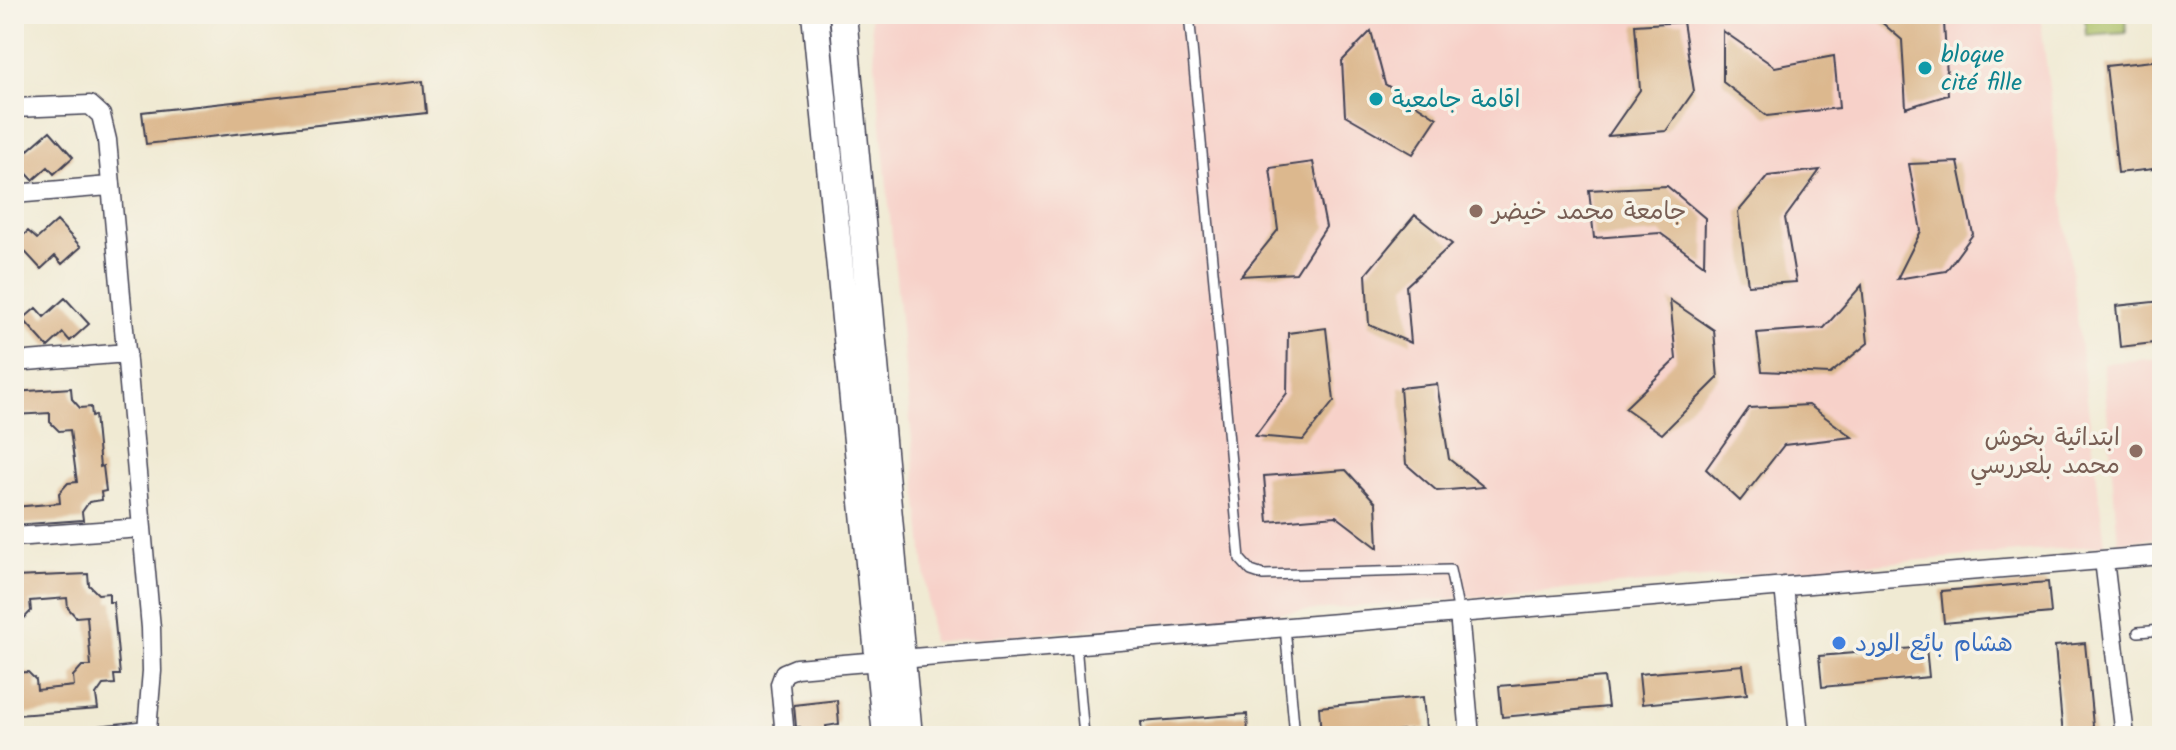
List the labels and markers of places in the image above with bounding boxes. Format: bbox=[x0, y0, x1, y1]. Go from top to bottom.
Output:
place label: bloque cité fille bbox=[1941, 36, 2022, 103]
marker: bloque cité fille bbox=[1916, 59, 1934, 77]
place label: اقامة جامعية bbox=[1392, 81, 1520, 120]
marker: اقامة جامعية bbox=[1367, 90, 1385, 108]
place label: جامعة محمد خيضر bbox=[1490, 193, 1686, 232]
marker: جامعة محمد خيضر bbox=[1467, 202, 1485, 220]
place label: ابتدائية بخوش محمد بلعررسي bbox=[1970, 419, 2120, 486]
marker: ابتدائية بخوش محمد بلعررسي bbox=[2127, 442, 2145, 460]
place label: هشام بائع الورد bbox=[1855, 625, 2013, 664]
marker: هشام بائع الورد bbox=[1830, 634, 1848, 652]

